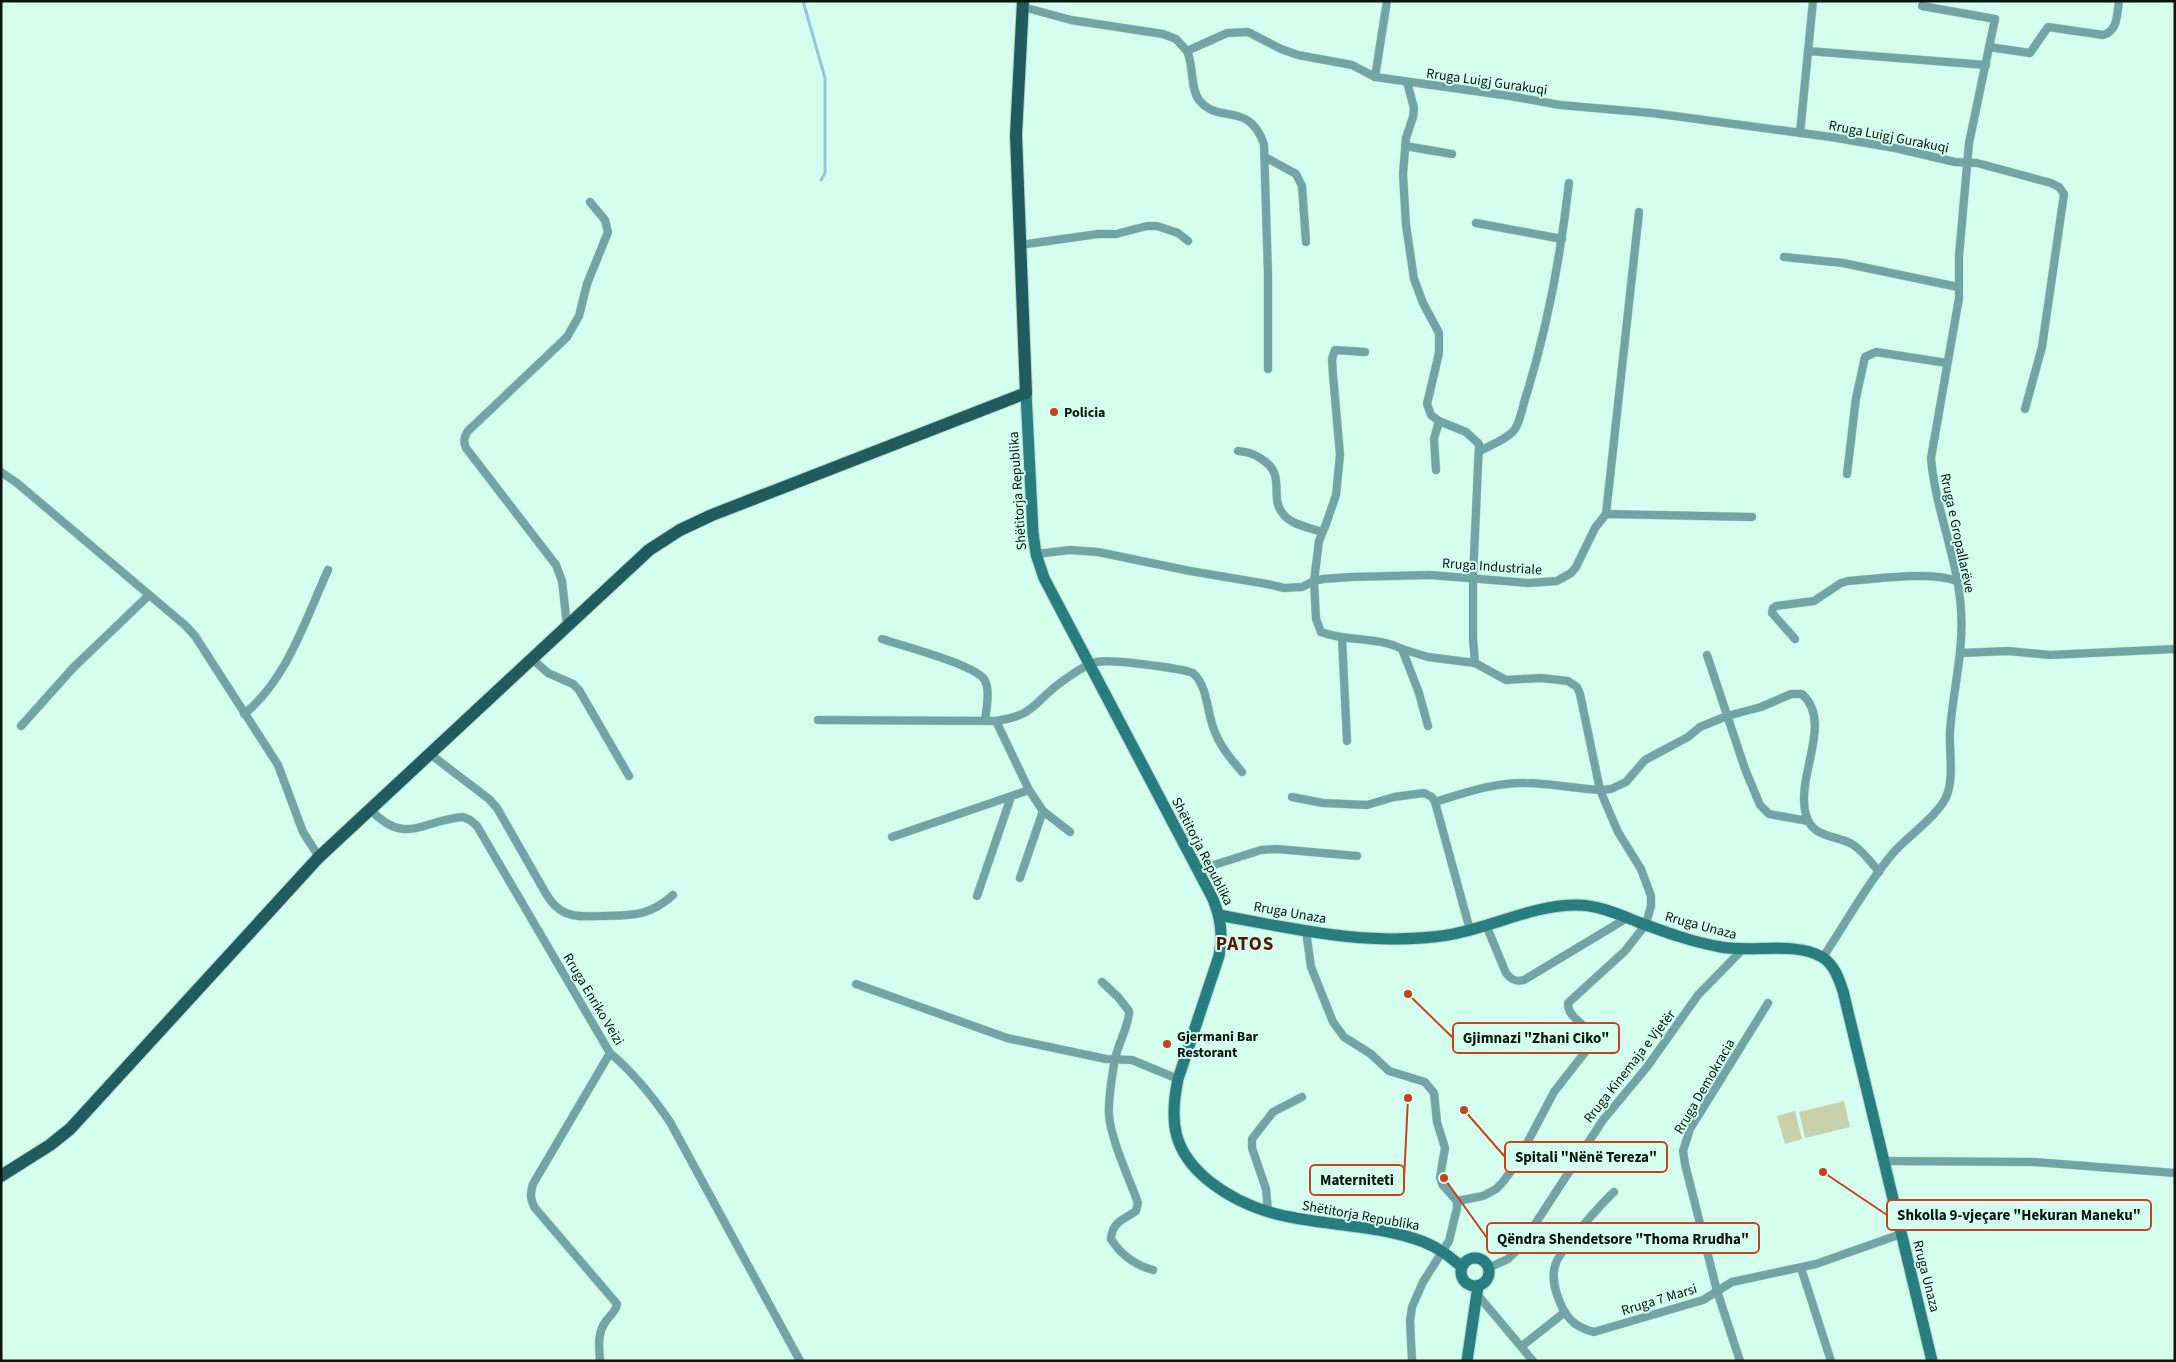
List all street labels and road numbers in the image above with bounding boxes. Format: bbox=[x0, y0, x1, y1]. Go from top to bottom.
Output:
street label: Rruga Luigj Gurakuqi bbox=[1425, 64, 1549, 100]
street label: Rruga Luigj Gurakuqi bbox=[1827, 116, 1951, 158]
street label: Shëtitorja Republika bbox=[1004, 431, 1032, 551]
street label: Rruga e Gropallarëve bbox=[1935, 472, 1979, 595]
street label: Rruga Industriale bbox=[1441, 554, 1543, 580]
street label: Shëtitorja Republika bbox=[1166, 794, 1238, 909]
street label: Rruga Unaza bbox=[1252, 897, 1328, 929]
street label: Rruga Unaza bbox=[1663, 907, 1739, 945]
street label: Rruga Enriko Veizi bbox=[558, 950, 629, 1049]
street label: Rruga Kinemaja e Vjetër bbox=[1579, 1006, 1680, 1127]
street label: Rruga Demokracia bbox=[1669, 1035, 1740, 1138]
street label: Shëtitorja Republika bbox=[1300, 1196, 1421, 1236]
street label: Rruga Unaza bbox=[1907, 1238, 1945, 1314]
street label: Rruga 7 Marsi bbox=[1619, 1279, 1700, 1321]

